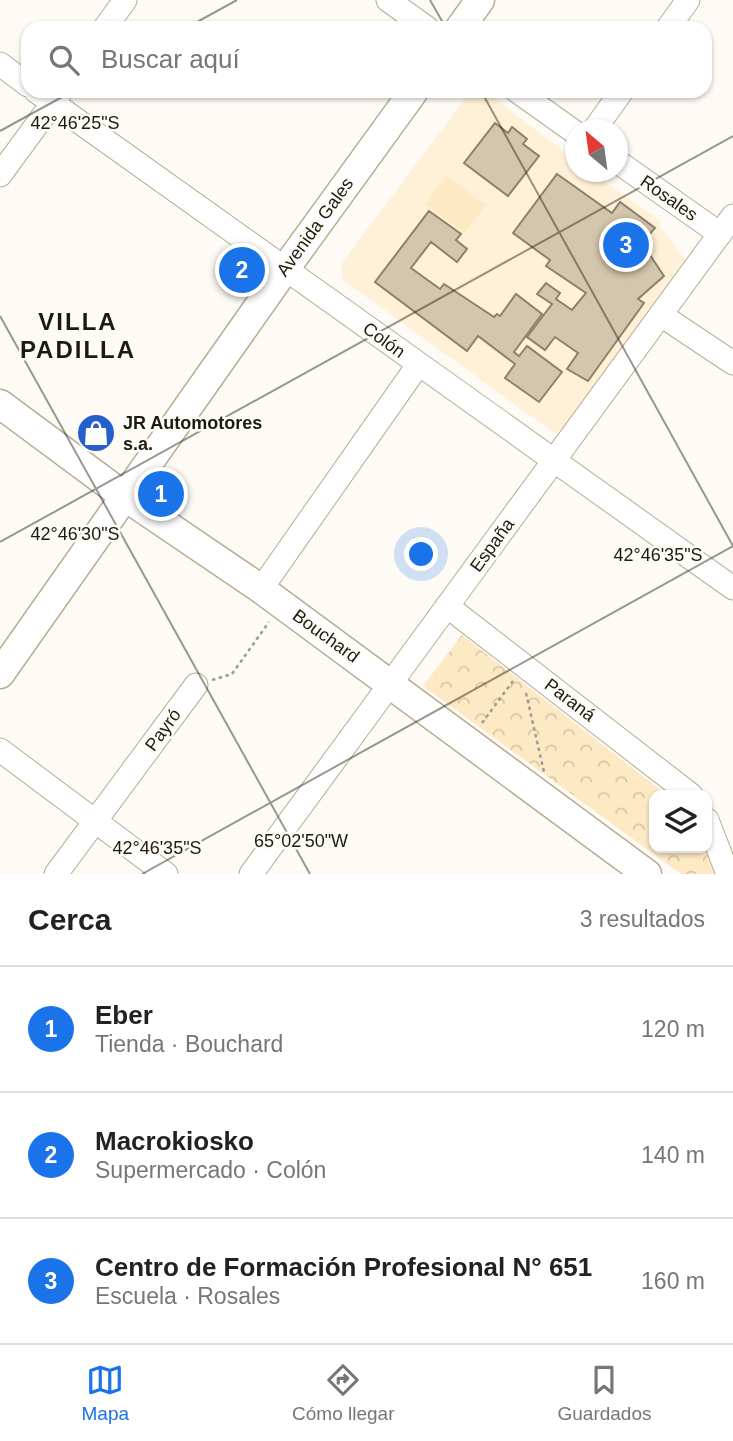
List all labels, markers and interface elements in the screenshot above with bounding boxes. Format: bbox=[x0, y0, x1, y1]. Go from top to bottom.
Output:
search box bbox=[21, 21, 712, 98]
icon: search bbox=[45, 41, 83, 79]
text: Buscar aquí bbox=[101, 44, 240, 74]
text: 42°46'25"S bbox=[30, 113, 120, 133]
north arrow bbox=[565, 119, 628, 182]
street label: Rosales bbox=[637, 171, 701, 225]
street label: Avenida Gales bbox=[273, 174, 357, 280]
pin: 3 bbox=[603, 219, 649, 271]
pin: 2 bbox=[219, 244, 265, 296]
district label: VILLA PADILLA bbox=[20, 308, 136, 363]
street label: Colón bbox=[359, 318, 409, 362]
shop icon: JR Automotores s.a. bbox=[75, 412, 117, 454]
place label: JR Automotores s.a. bbox=[123, 413, 262, 454]
pin: 1 bbox=[138, 468, 184, 520]
street label: España bbox=[466, 514, 519, 576]
text: 42°46'30"S bbox=[30, 524, 120, 544]
your location bbox=[404, 537, 438, 571]
text: 42°46'35"S bbox=[613, 545, 703, 565]
street label: Bouchard bbox=[289, 605, 363, 667]
street label: Paraná bbox=[541, 675, 600, 726]
street label: Payró bbox=[141, 705, 185, 755]
map controls bbox=[649, 790, 712, 853]
button: layers bbox=[649, 790, 712, 853]
text: 65°02'50"W bbox=[254, 831, 348, 851]
text: 42°46'35"S bbox=[112, 838, 202, 858]
text: Cerca bbox=[28, 903, 111, 936]
text: 3 resultados bbox=[580, 906, 705, 932]
text: Eber bbox=[95, 1000, 153, 1030]
text: 1 bbox=[45, 1016, 57, 1042]
text: 120 m bbox=[641, 1016, 705, 1042]
text: Tienda · Bouchard bbox=[95, 1031, 283, 1057]
text: Macrokiosko bbox=[95, 1126, 254, 1156]
text: 2 bbox=[45, 1142, 57, 1168]
text: 140 m bbox=[641, 1142, 705, 1168]
text: Supermercado · Colón bbox=[95, 1157, 326, 1183]
text: Centro de Formación Profesional N° 651 bbox=[95, 1252, 592, 1282]
text: 3 bbox=[45, 1268, 57, 1294]
text: 160 m bbox=[641, 1268, 705, 1294]
text: Escuela · Rosales bbox=[95, 1283, 280, 1309]
tab: Mapa bbox=[82, 1361, 129, 1425]
tab: Cómo llegar bbox=[292, 1361, 394, 1425]
tab: Guardados bbox=[557, 1361, 651, 1425]

